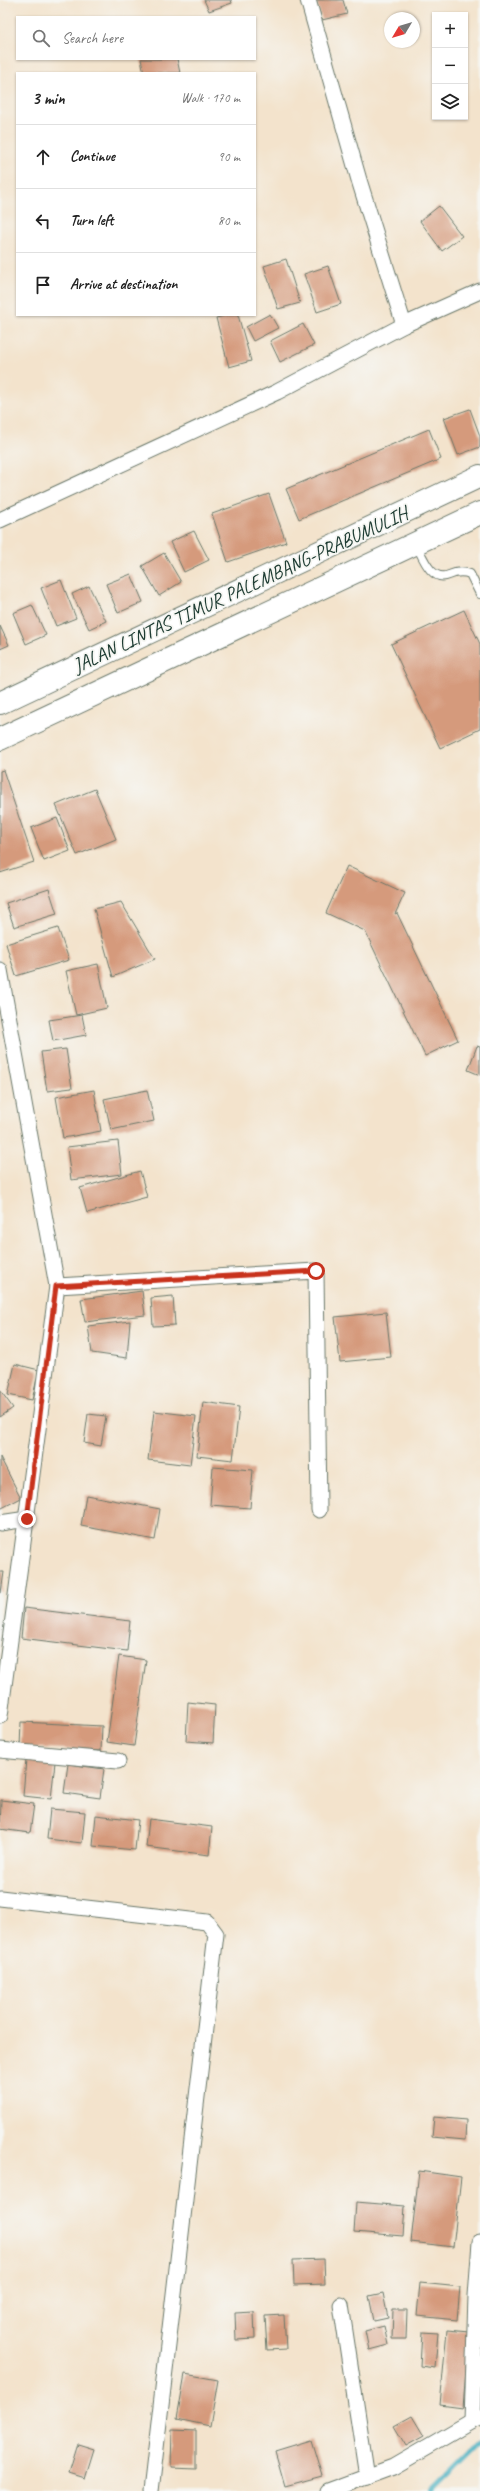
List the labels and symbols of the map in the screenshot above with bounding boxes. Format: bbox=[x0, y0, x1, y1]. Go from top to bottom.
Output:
north arrow bbox=[384, 12, 420, 48]
street label: JALAN LINTAS TIMUR PALEMBANG-PRABUMULIH bbox=[68, 499, 415, 679]
route start bbox=[307, 1262, 325, 1280]
route end bbox=[18, 1510, 36, 1528]

